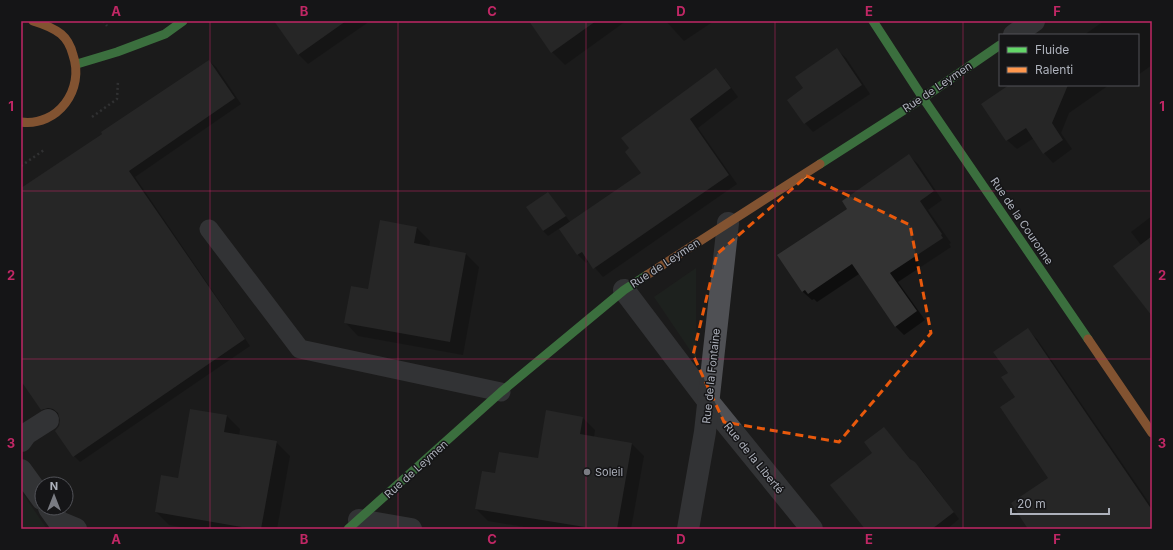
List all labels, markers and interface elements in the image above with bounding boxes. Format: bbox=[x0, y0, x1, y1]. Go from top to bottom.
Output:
text: A bbox=[111, 3, 121, 19]
text: B bbox=[300, 3, 309, 19]
text: C bbox=[487, 3, 497, 19]
text: D bbox=[676, 3, 686, 19]
text: E bbox=[865, 3, 873, 19]
text: F bbox=[1053, 3, 1061, 19]
legend bbox=[999, 34, 1139, 86]
text: Fluide bbox=[1035, 42, 1069, 57]
street label: Rue de Leymen bbox=[900, 59, 974, 115]
text: Ralenti bbox=[1035, 62, 1073, 77]
text: 1 bbox=[8, 98, 14, 114]
text: 1 bbox=[1159, 98, 1165, 114]
street label: Rue de la Couronne bbox=[988, 175, 1056, 267]
street label: Rue de Leymen bbox=[627, 235, 703, 291]
text: 2 bbox=[7, 267, 15, 283]
text: 2 bbox=[1158, 267, 1166, 283]
street label: Rue de la Fontaine bbox=[699, 328, 723, 424]
street label: Rue de la Liberté bbox=[721, 420, 787, 496]
text: 3 bbox=[7, 435, 15, 451]
text: 3 bbox=[1158, 435, 1166, 451]
street label: Rue de Leymen bbox=[381, 437, 451, 501]
place label: Soleil bbox=[595, 465, 623, 479]
marker: Soleil bbox=[582, 467, 592, 477]
north arrow bbox=[34, 476, 74, 516]
text: N bbox=[50, 479, 58, 493]
scale bar bbox=[1011, 490, 1109, 516]
text: 20 m bbox=[1017, 496, 1046, 511]
text: A bbox=[111, 531, 121, 547]
text: B bbox=[300, 531, 309, 547]
text: C bbox=[487, 531, 497, 547]
text: D bbox=[676, 531, 686, 547]
text: E bbox=[865, 531, 873, 547]
text: F bbox=[1053, 531, 1061, 547]

